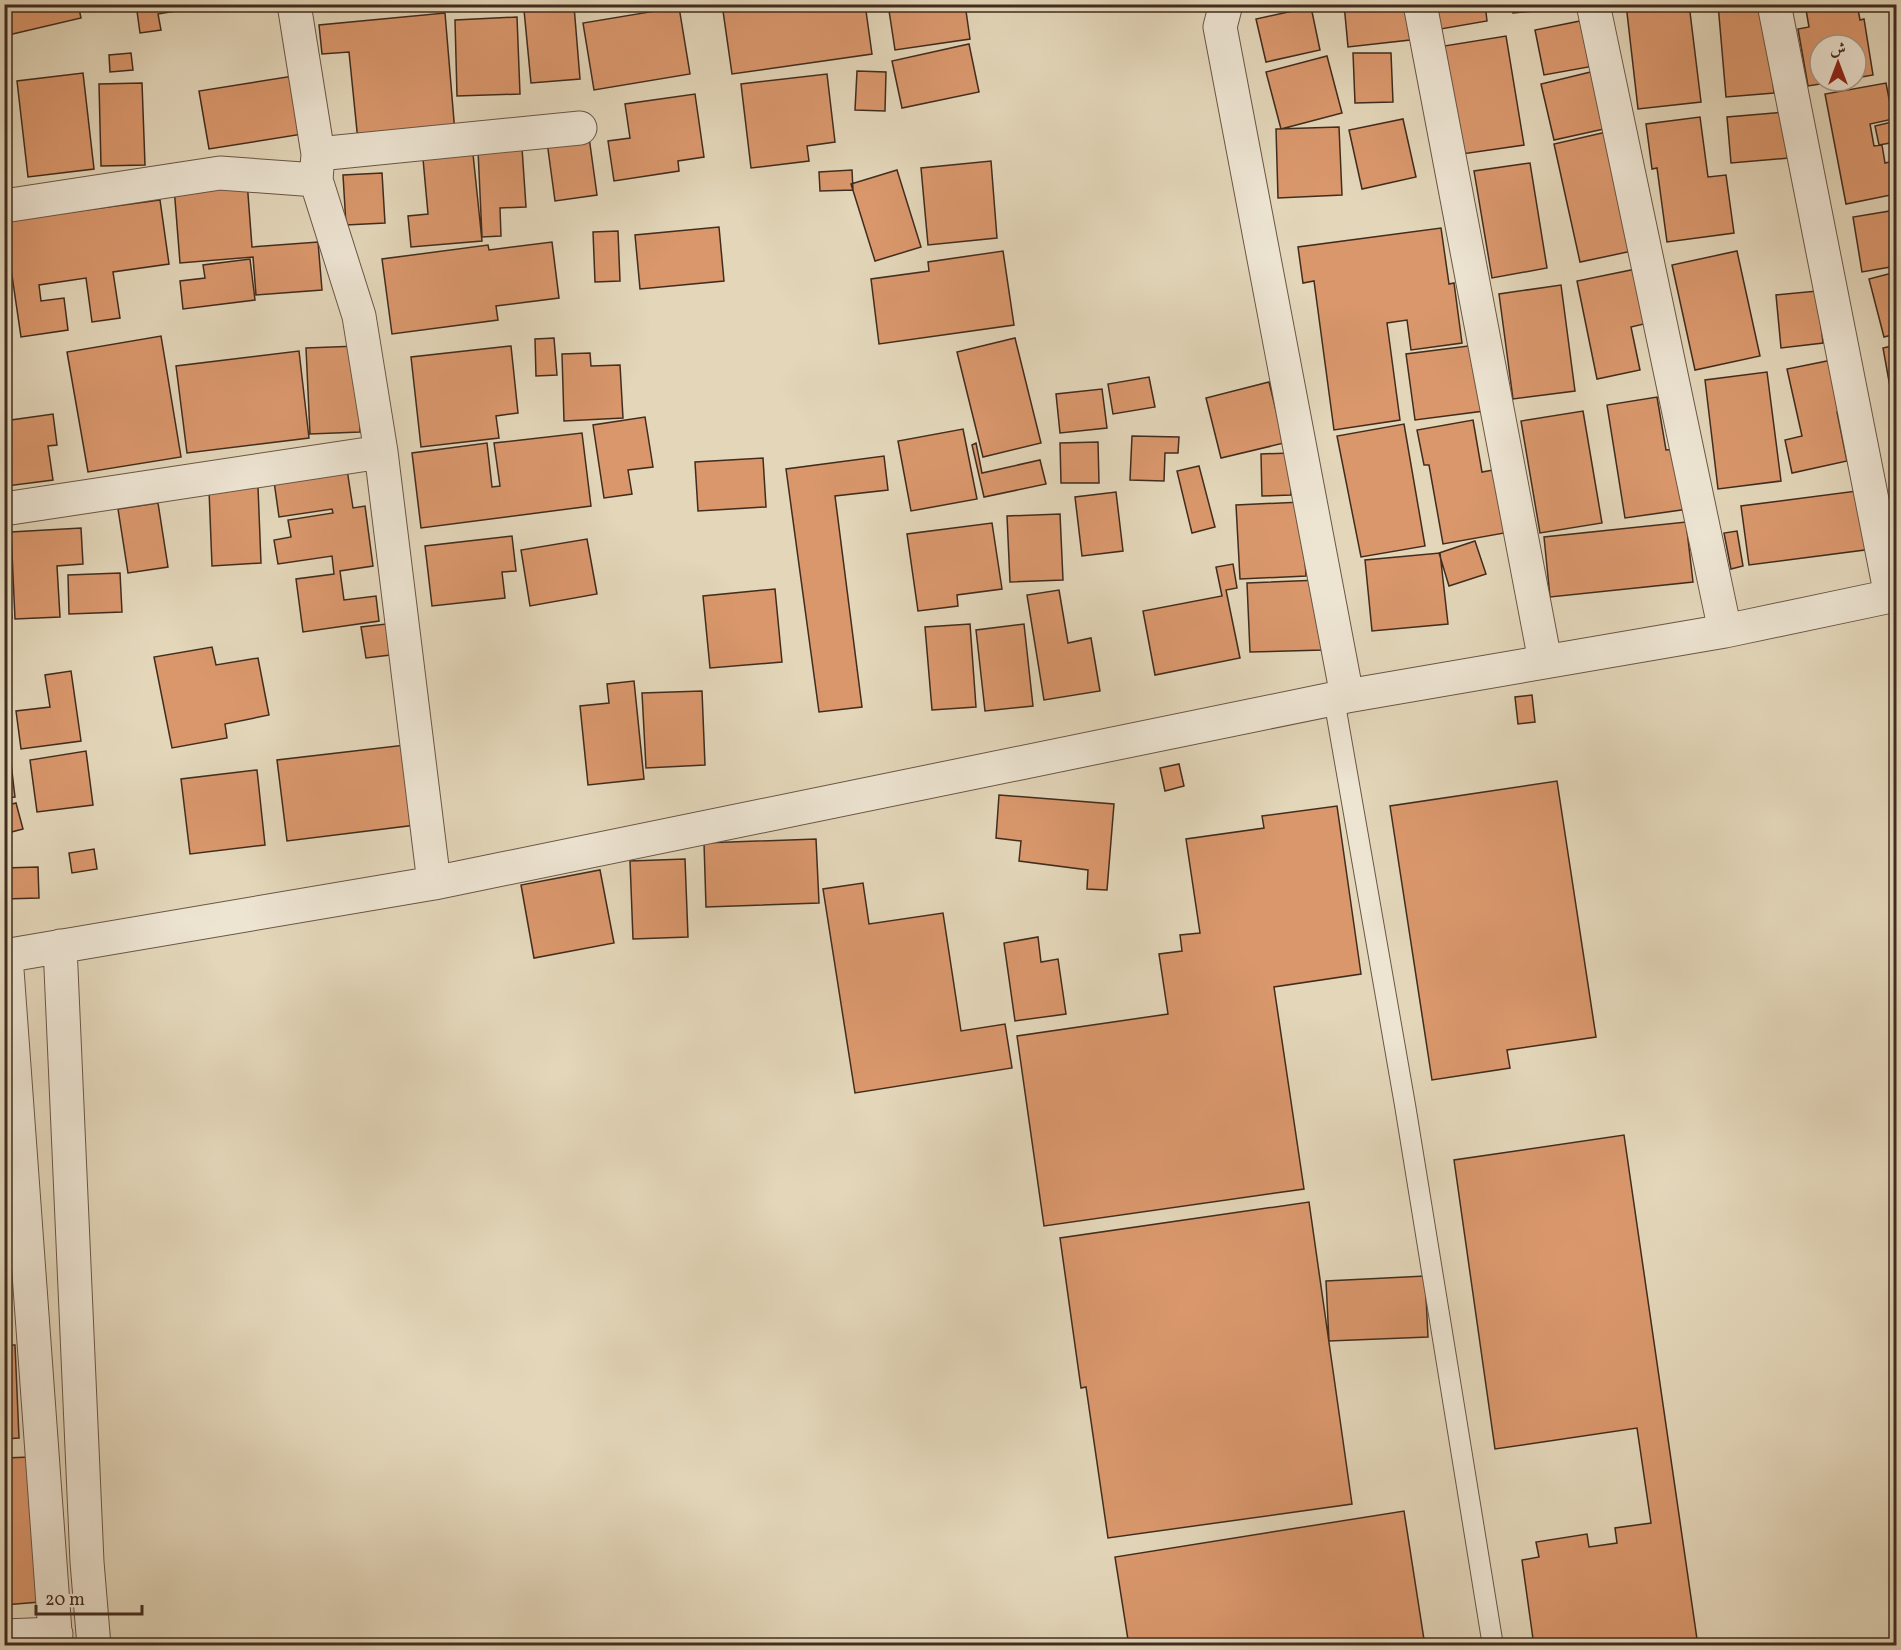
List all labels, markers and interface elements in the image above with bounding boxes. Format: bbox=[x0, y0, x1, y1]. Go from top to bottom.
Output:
north arrow bbox=[1808, 33, 1868, 93]
text: ش bbox=[1830, 39, 1846, 61]
scale bar bbox=[36, 1578, 142, 1616]
text: 20 m bbox=[45, 1588, 85, 1613]

